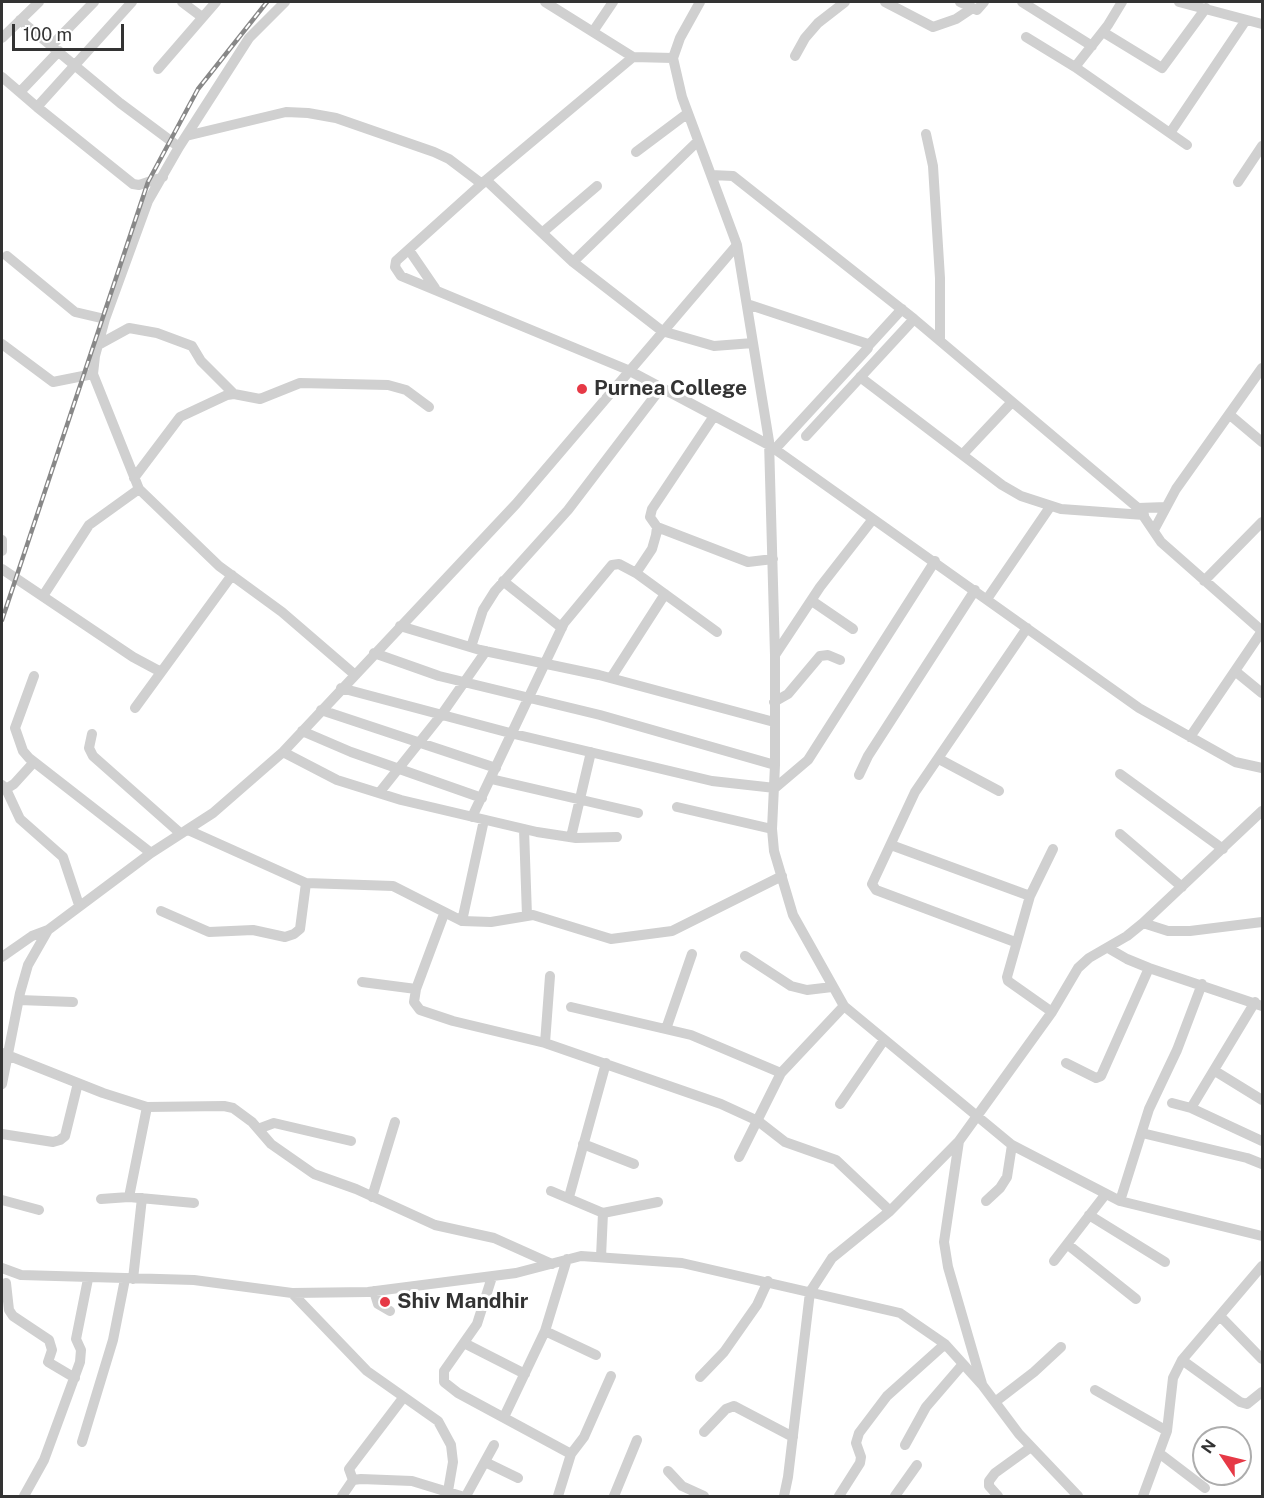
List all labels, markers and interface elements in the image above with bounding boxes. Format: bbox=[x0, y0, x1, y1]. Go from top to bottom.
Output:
scale bar bbox=[15, 12, 128, 50]
text: 100 m bbox=[23, 24, 72, 45]
place label: Purnea College bbox=[594, 376, 747, 402]
marker: Purnea College bbox=[575, 382, 589, 396]
place label: Shiv Mandhir bbox=[397, 1289, 528, 1315]
marker: Shiv Mandhir bbox=[378, 1295, 392, 1309]
north arrow bbox=[1192, 1426, 1252, 1486]
text: N bbox=[1197, 1436, 1220, 1457]

